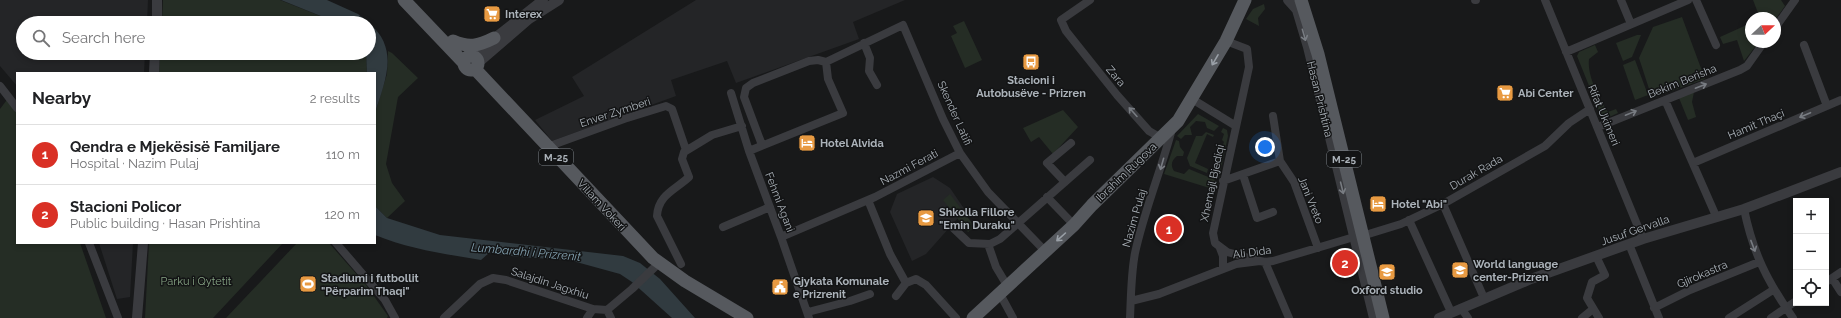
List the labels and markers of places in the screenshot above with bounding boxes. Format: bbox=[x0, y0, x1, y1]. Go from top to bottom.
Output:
supermarket icon: Interex bbox=[482, 4, 502, 24]
place label: Interex bbox=[505, 8, 542, 21]
bus stop icon: Stacioni i Autobusëve - Prizren bbox=[1021, 52, 1041, 72]
place label: Stacioni i Autobusëve - Prizren bbox=[976, 74, 1086, 100]
supermarket icon: Abi Center bbox=[1495, 83, 1515, 103]
place label: Abi Center bbox=[1518, 87, 1574, 100]
hotel icon: Hotel Alvida bbox=[797, 133, 817, 153]
place label: Hotel Alvida bbox=[820, 137, 884, 150]
hotel icon: Hotel "Abi" bbox=[1368, 194, 1388, 214]
place label: Hotel "Abi" bbox=[1391, 198, 1447, 211]
place label: Shkolla Fillore "Emin Duraku" bbox=[939, 206, 1015, 232]
school or university icon: Shkolla Fillore "Emin Duraku" bbox=[916, 208, 936, 228]
pin: 1 bbox=[1156, 214, 1182, 244]
pin: 2 bbox=[1332, 248, 1358, 278]
place label: World language center-Prizren bbox=[1473, 258, 1558, 284]
school or university icon: World language center-Prizren bbox=[1450, 260, 1470, 280]
school or university icon: Oxford studio bbox=[1377, 262, 1397, 282]
place label: Stadiumi i futbollit "Përparim Thaqi" bbox=[321, 272, 419, 298]
sports icon: Stadiumi i futbollit "Përparim Thaqi" bbox=[298, 274, 318, 294]
place label: Gjykata Komunale e Prizrenit bbox=[793, 275, 890, 301]
public building icon: Gjykata Komunale e Prizrenit bbox=[770, 277, 790, 297]
place label: Oxford studio bbox=[1351, 284, 1423, 297]

